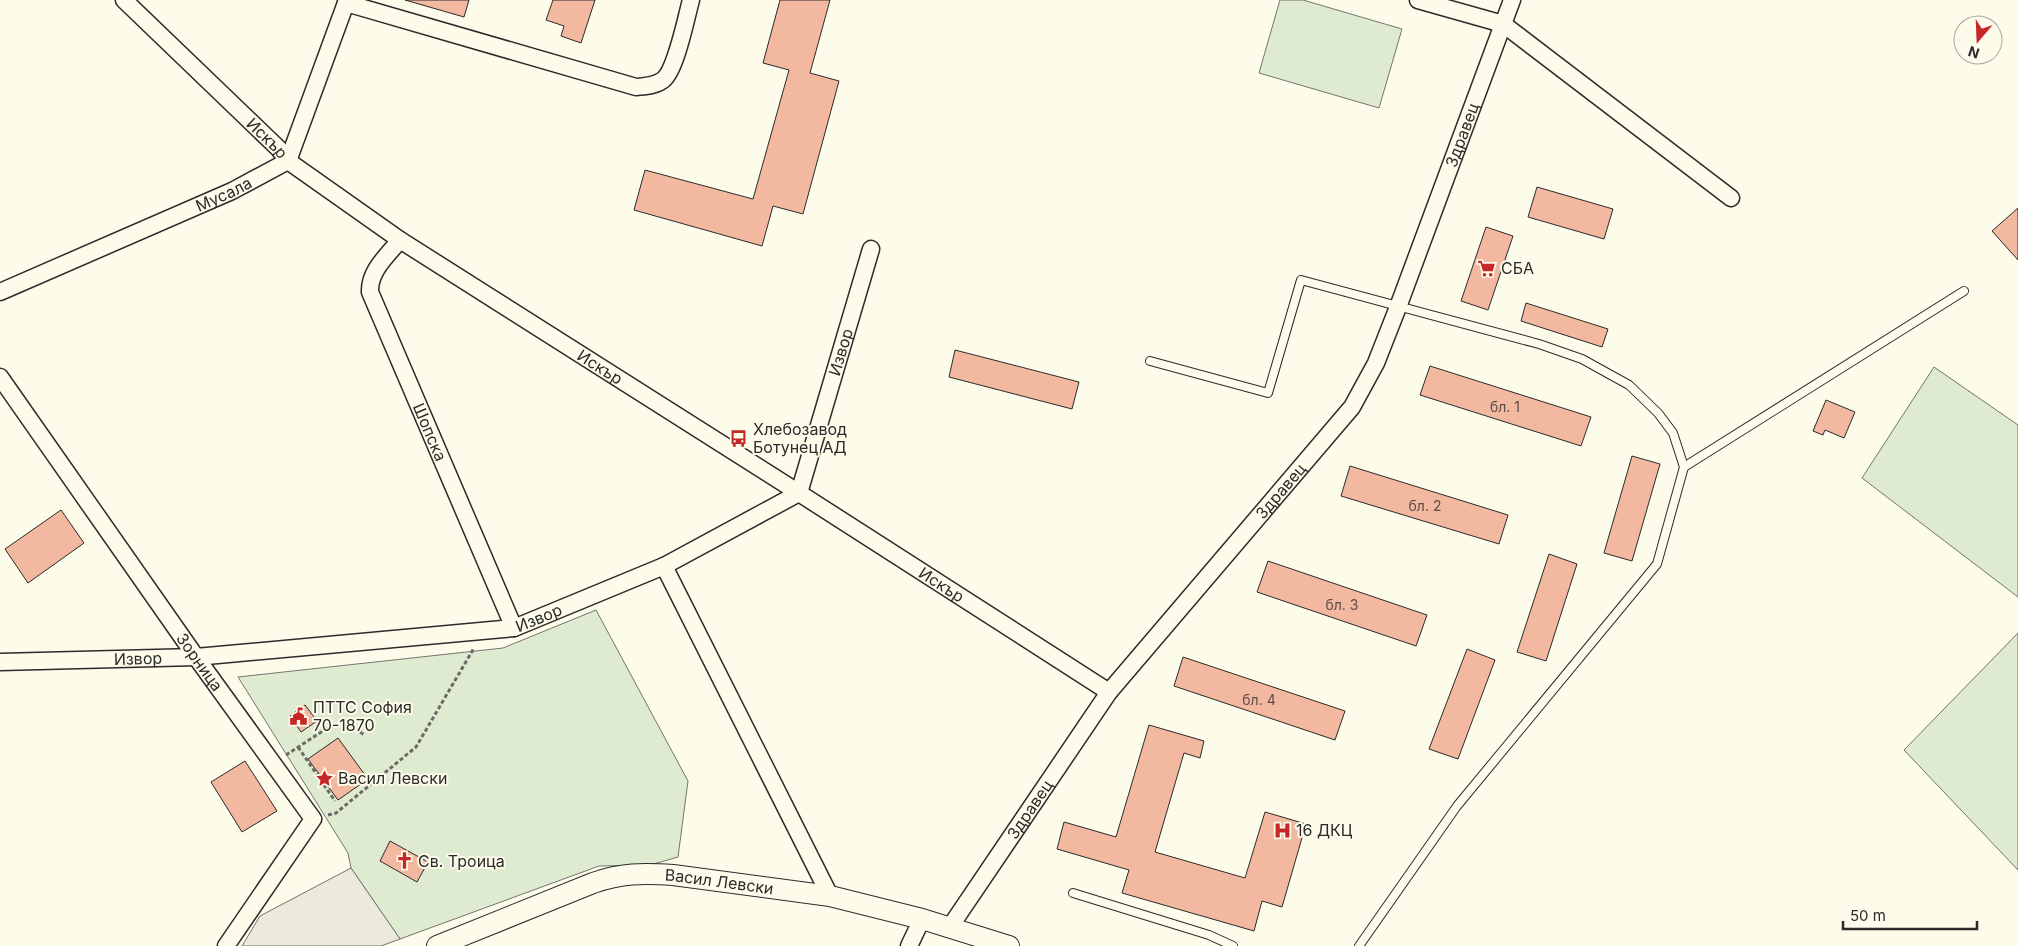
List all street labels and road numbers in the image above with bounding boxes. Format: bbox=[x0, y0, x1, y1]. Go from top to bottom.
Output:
street label: Здравец bbox=[1441, 100, 1483, 170]
street label: Искър bbox=[243, 113, 292, 162]
street label: Мусала bbox=[192, 172, 255, 216]
street label: Извор bbox=[824, 326, 857, 378]
street label: Искър bbox=[574, 345, 627, 389]
street label: Шопска bbox=[409, 400, 451, 464]
street label: Здравец bbox=[1251, 459, 1310, 523]
street label: Искър bbox=[915, 563, 968, 606]
street label: Извор bbox=[512, 599, 565, 636]
street label: Зорница bbox=[172, 629, 227, 695]
street label: Извор bbox=[114, 648, 162, 669]
street label: Здравец bbox=[1003, 776, 1057, 843]
street label: Васил Левски bbox=[664, 865, 775, 898]

